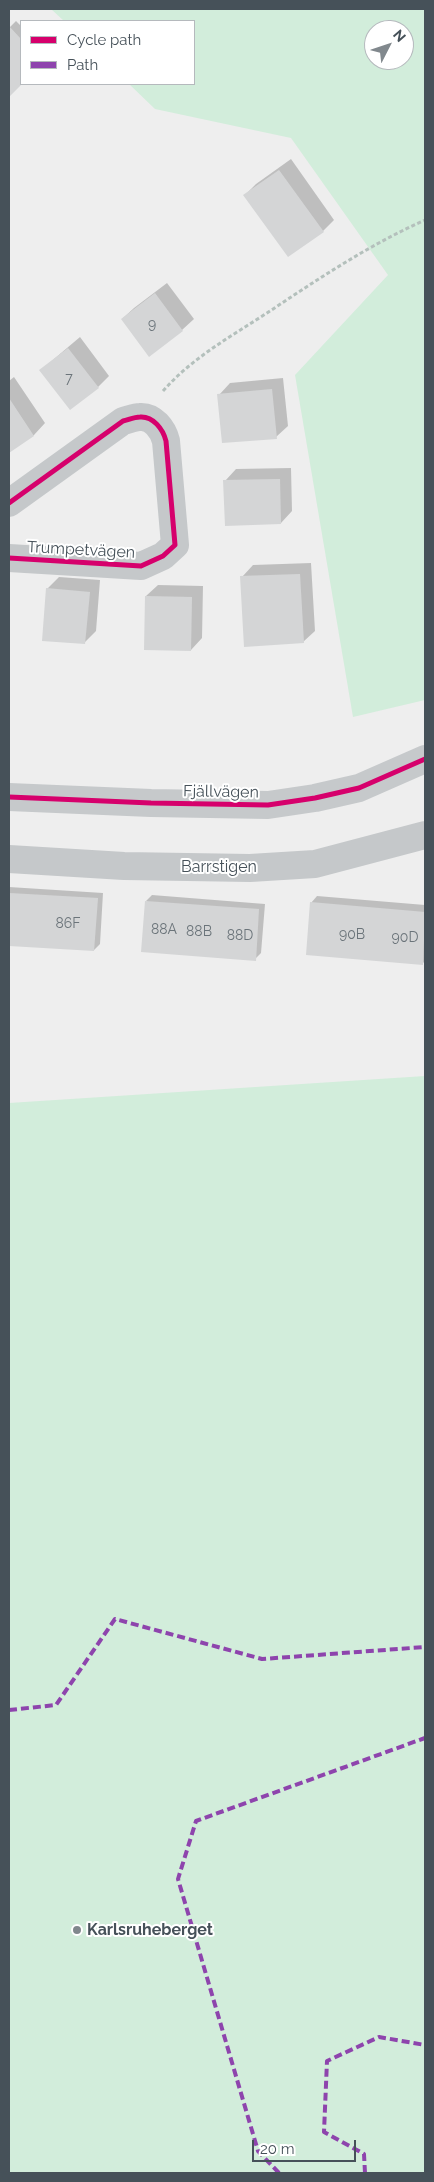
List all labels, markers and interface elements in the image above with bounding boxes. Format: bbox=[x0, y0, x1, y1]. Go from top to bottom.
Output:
legend bbox=[20, 20, 195, 85]
north arrow bbox=[364, 20, 414, 70]
text: N bbox=[390, 27, 409, 45]
text: Cycle path bbox=[67, 31, 141, 49]
text: Path bbox=[67, 56, 98, 74]
house number: 9 bbox=[148, 317, 156, 333]
house number: 7 bbox=[65, 371, 73, 387]
street label: Trumpetvägen bbox=[26, 538, 136, 562]
street label: Fjällvägen bbox=[183, 782, 259, 802]
street label: Barrstigen bbox=[181, 857, 257, 877]
house number: 86F bbox=[56, 916, 80, 932]
house number: 88A bbox=[151, 922, 177, 938]
house number: 88B bbox=[186, 924, 212, 940]
house number: 90B bbox=[339, 927, 365, 943]
house number: 88D bbox=[227, 928, 253, 944]
house number: 90D bbox=[392, 930, 418, 946]
place label: Karlsruheberget bbox=[87, 1920, 213, 1940]
marker: Karlsruheberget bbox=[71, 1924, 83, 1936]
scale bar bbox=[254, 2130, 358, 2162]
text: 20 m bbox=[260, 2140, 295, 2158]

